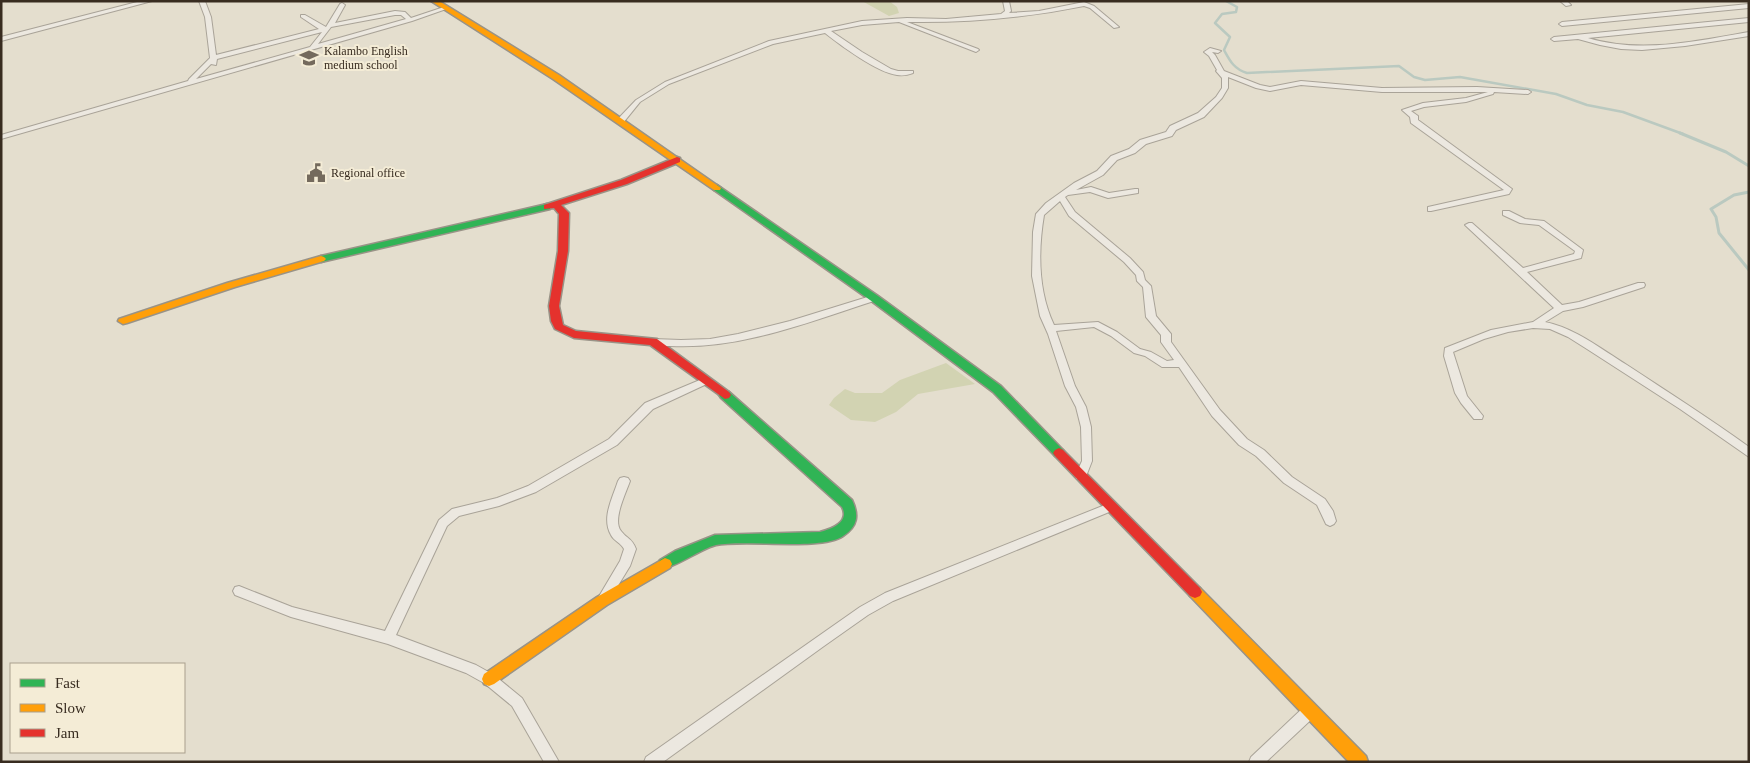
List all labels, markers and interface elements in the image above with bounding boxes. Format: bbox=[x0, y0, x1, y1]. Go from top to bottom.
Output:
place label: Kalambo English medium school bbox=[324, 44, 408, 72]
school or university icon: Kalambo English medium school bbox=[298, 47, 320, 69]
public building icon: Regional office bbox=[305, 162, 327, 184]
place label: Regional office bbox=[331, 166, 405, 180]
legend bbox=[10, 663, 185, 753]
text: Fast bbox=[55, 675, 81, 691]
text: Slow bbox=[55, 700, 86, 716]
text: Jam bbox=[55, 725, 79, 741]

